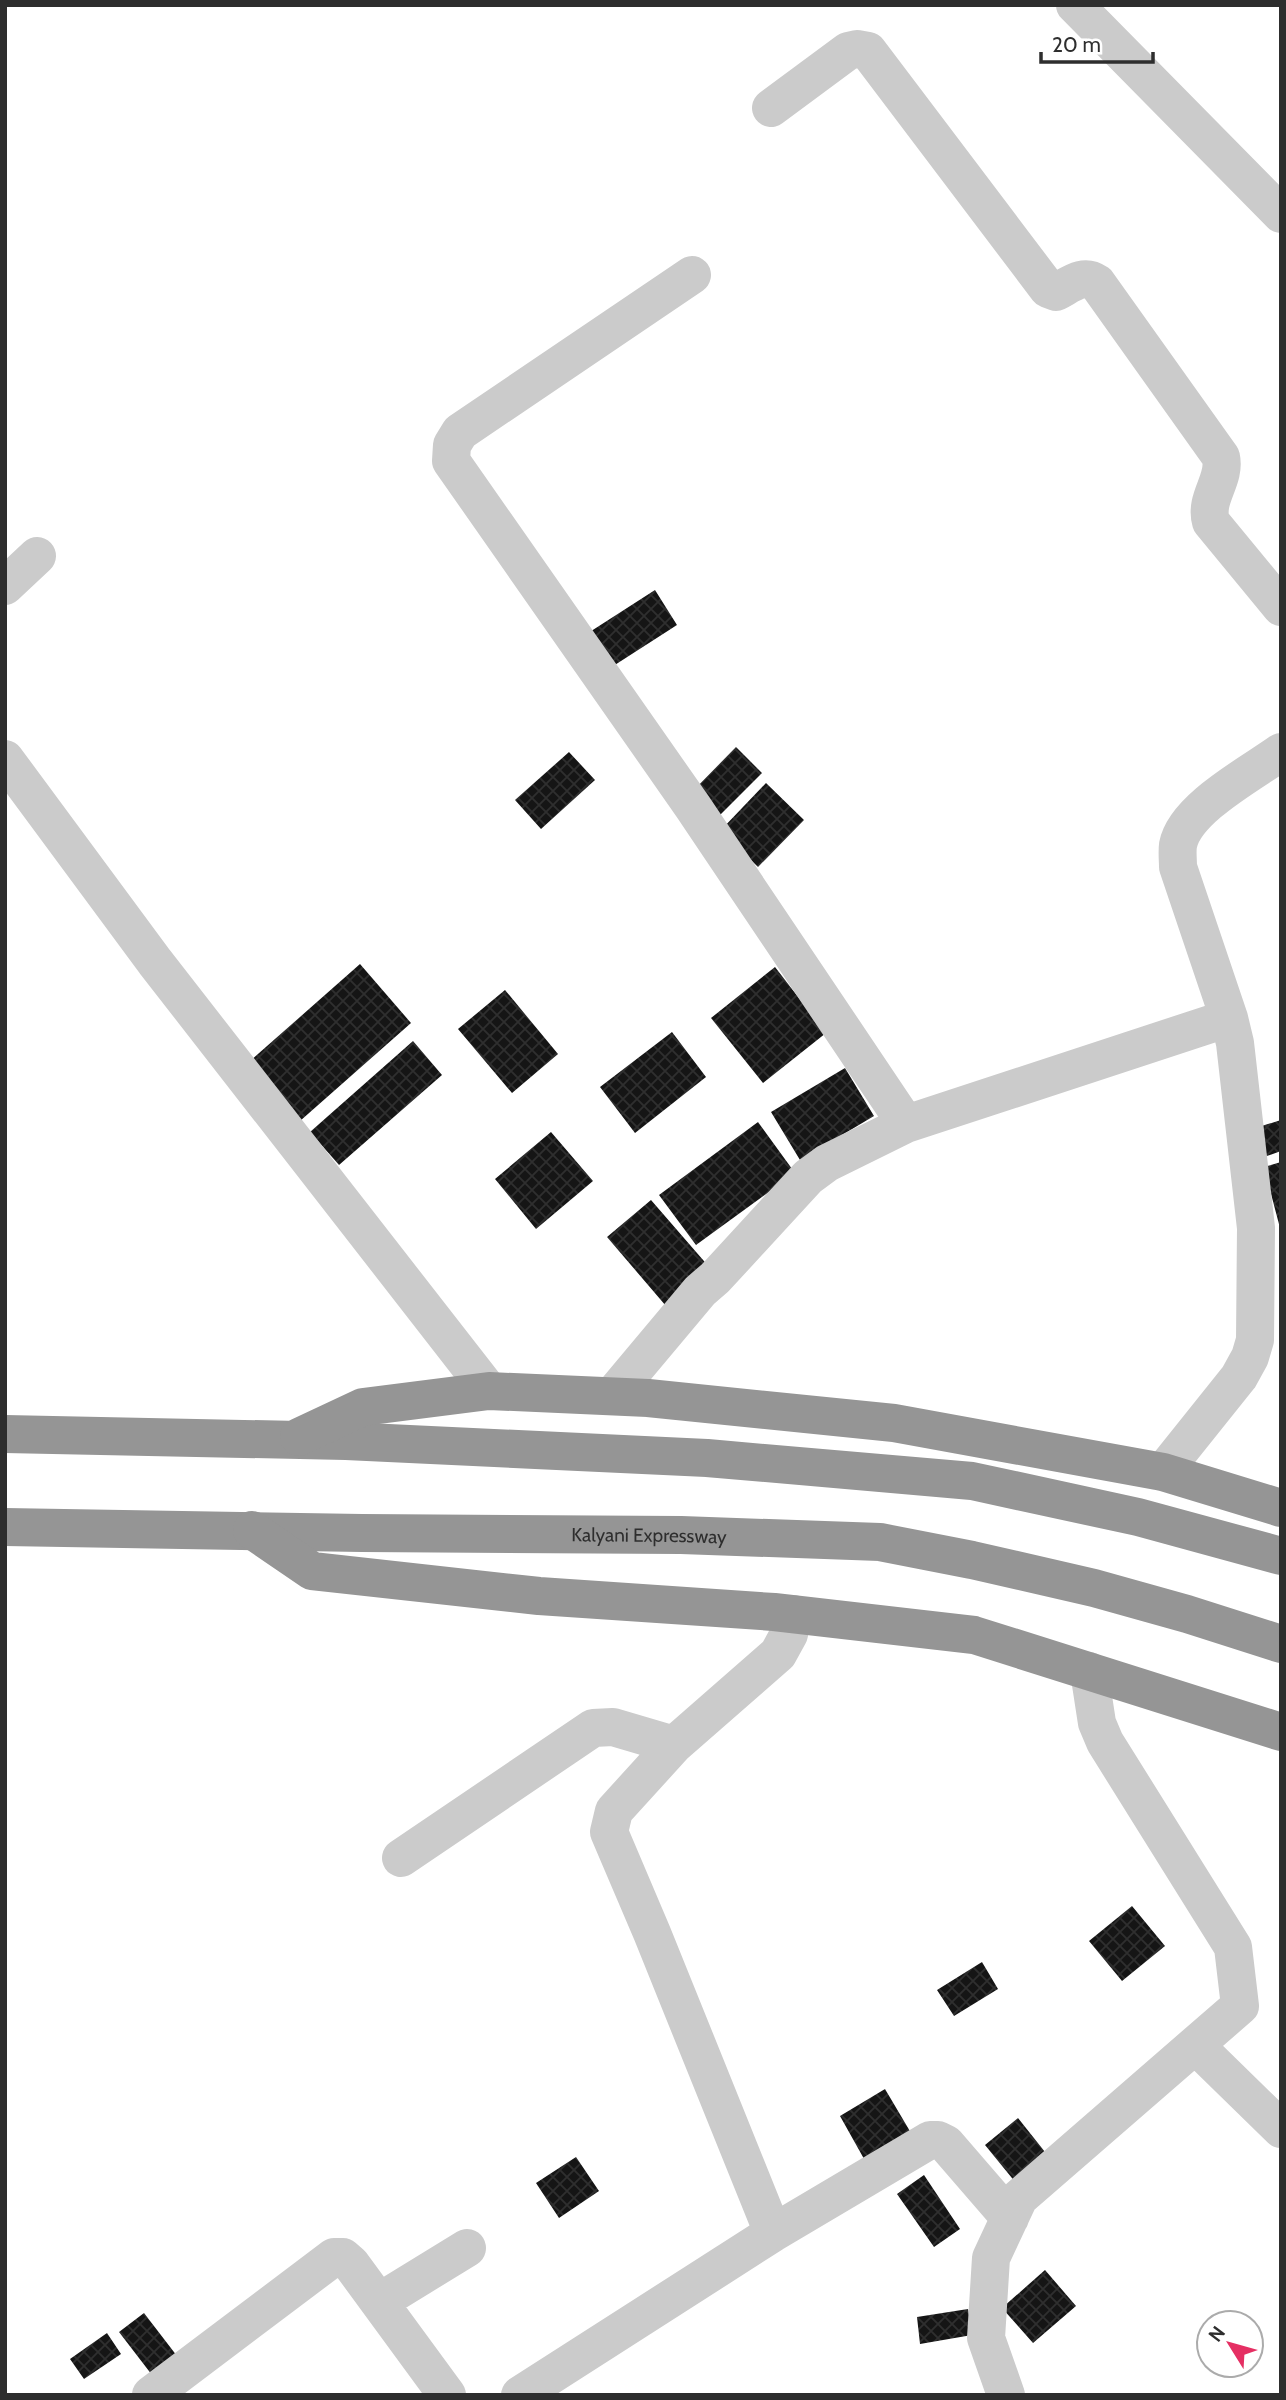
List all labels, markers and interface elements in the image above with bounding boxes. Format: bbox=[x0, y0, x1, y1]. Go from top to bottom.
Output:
scale bar bbox=[1041, 21, 1153, 65]
text: 20 m bbox=[1052, 32, 1101, 57]
street label: Kalyani Expressway bbox=[571, 1523, 727, 1548]
north arrow bbox=[1195, 2309, 1265, 2379]
text: N bbox=[1204, 2322, 1230, 2346]

